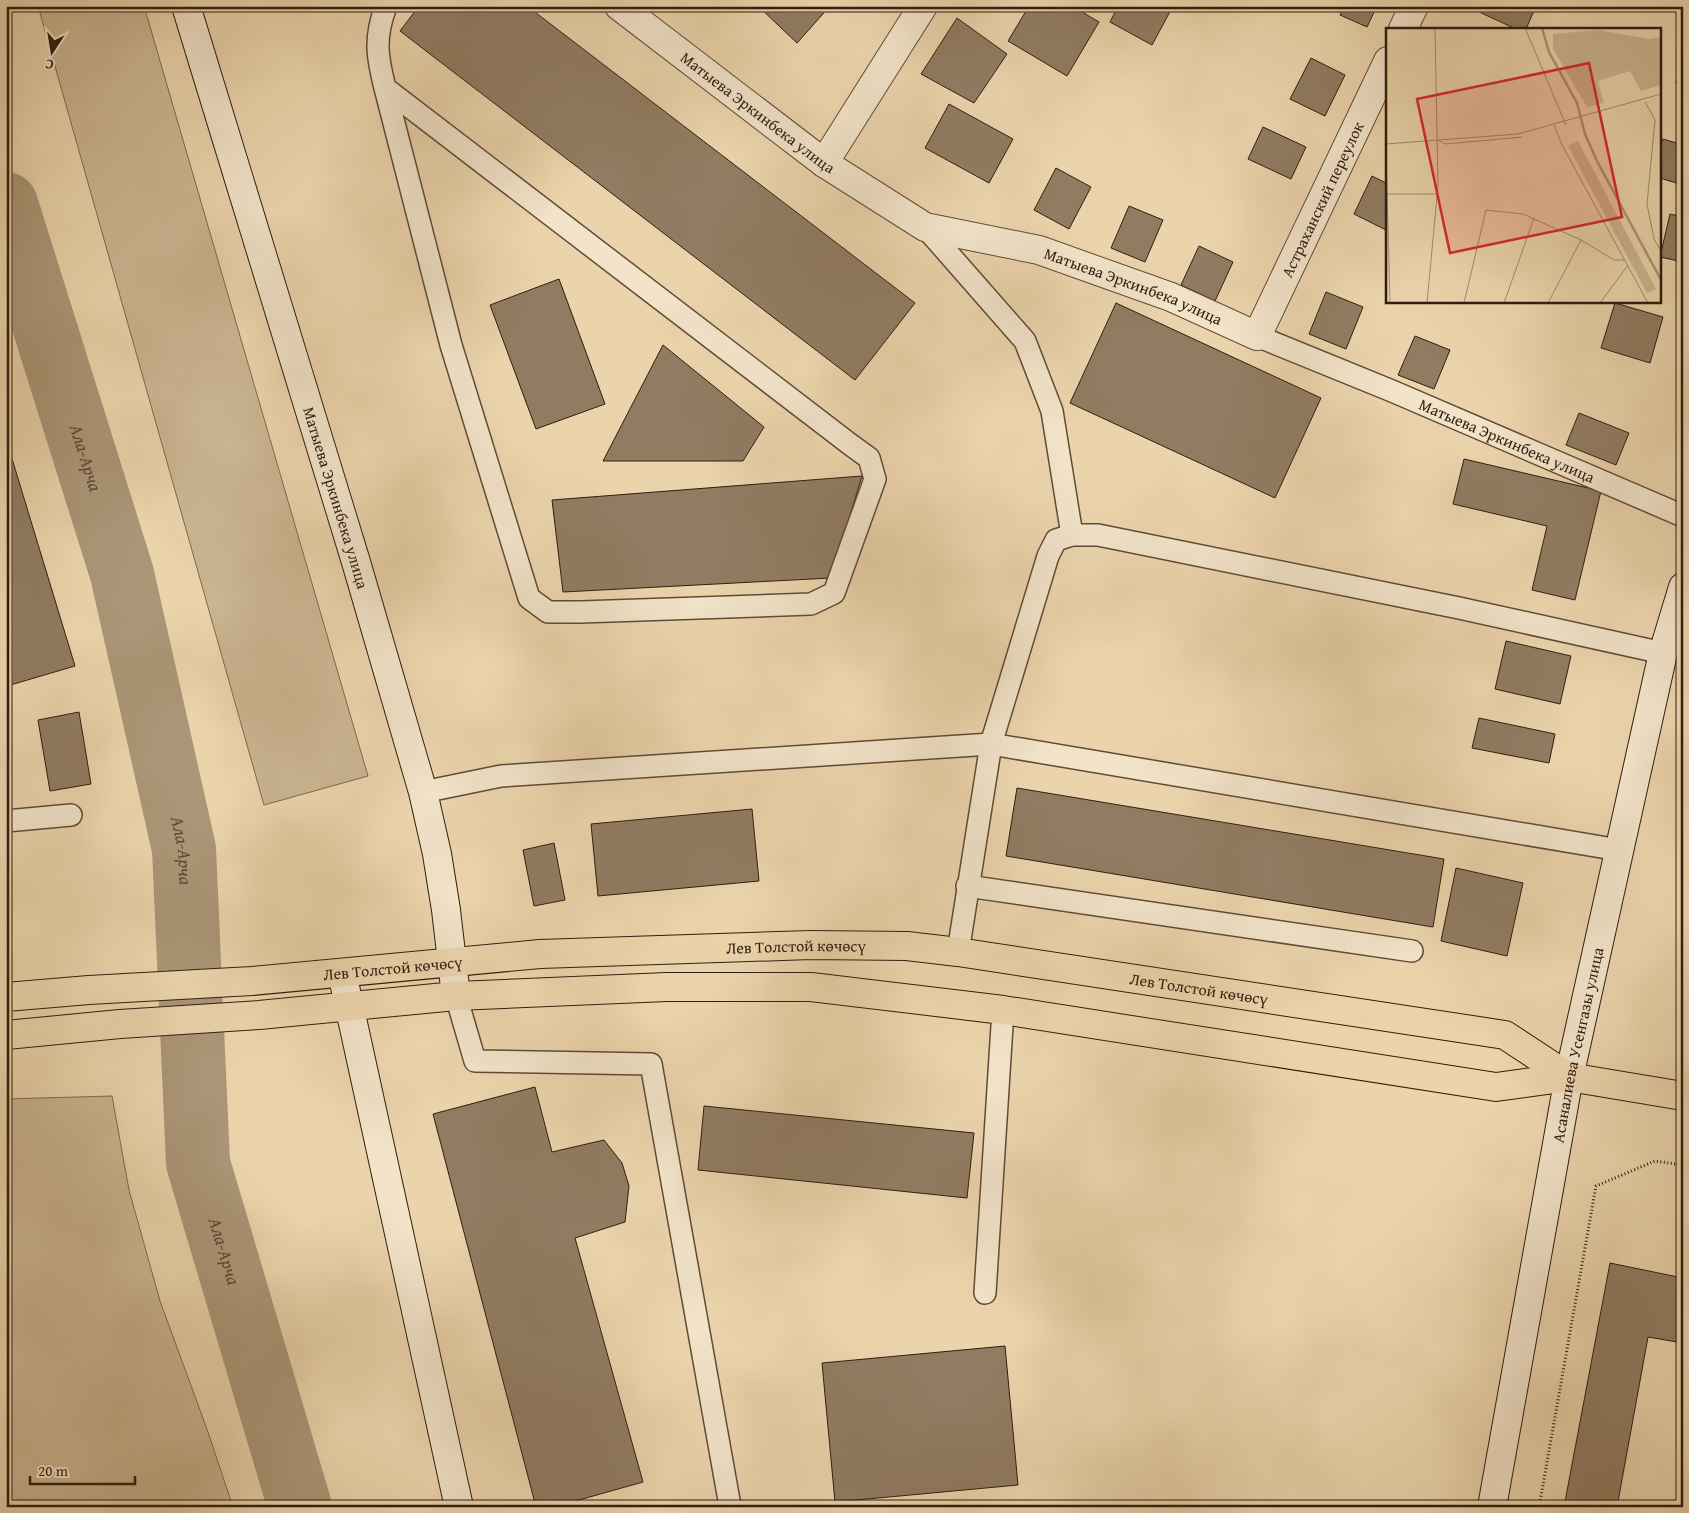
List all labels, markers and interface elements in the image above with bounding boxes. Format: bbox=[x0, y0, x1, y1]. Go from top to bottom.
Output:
north arrow bbox=[28, 28, 78, 78]
inset map bbox=[1386, 28, 1662, 302]
street label: Матыева Эркинбека улица bbox=[676, 45, 840, 179]
text: С bbox=[43, 54, 55, 75]
street label: Астраханский переулок bbox=[1275, 117, 1370, 281]
street label: Матыева Эркинбека улица bbox=[1041, 241, 1227, 331]
street label: Матыева Эркинбека улица bbox=[1415, 392, 1599, 489]
street label: Матыева Эркинбека улица bbox=[297, 404, 375, 592]
water label: Ала-Арча bbox=[62, 420, 110, 496]
water label: Ала-Арча bbox=[164, 812, 200, 886]
street label: Лев Толстой көчөсү bbox=[726, 933, 867, 960]
street label: Асаналиева Усенгазы улица bbox=[1545, 944, 1610, 1144]
street label: Лев Толстой көчөсү bbox=[322, 949, 464, 986]
street label: Лев Толстой көчөсү bbox=[1128, 966, 1270, 1011]
water label: Ала-Арча bbox=[202, 1213, 248, 1289]
scale bar bbox=[30, 1453, 135, 1485]
text: 20 m bbox=[38, 1460, 69, 1481]

